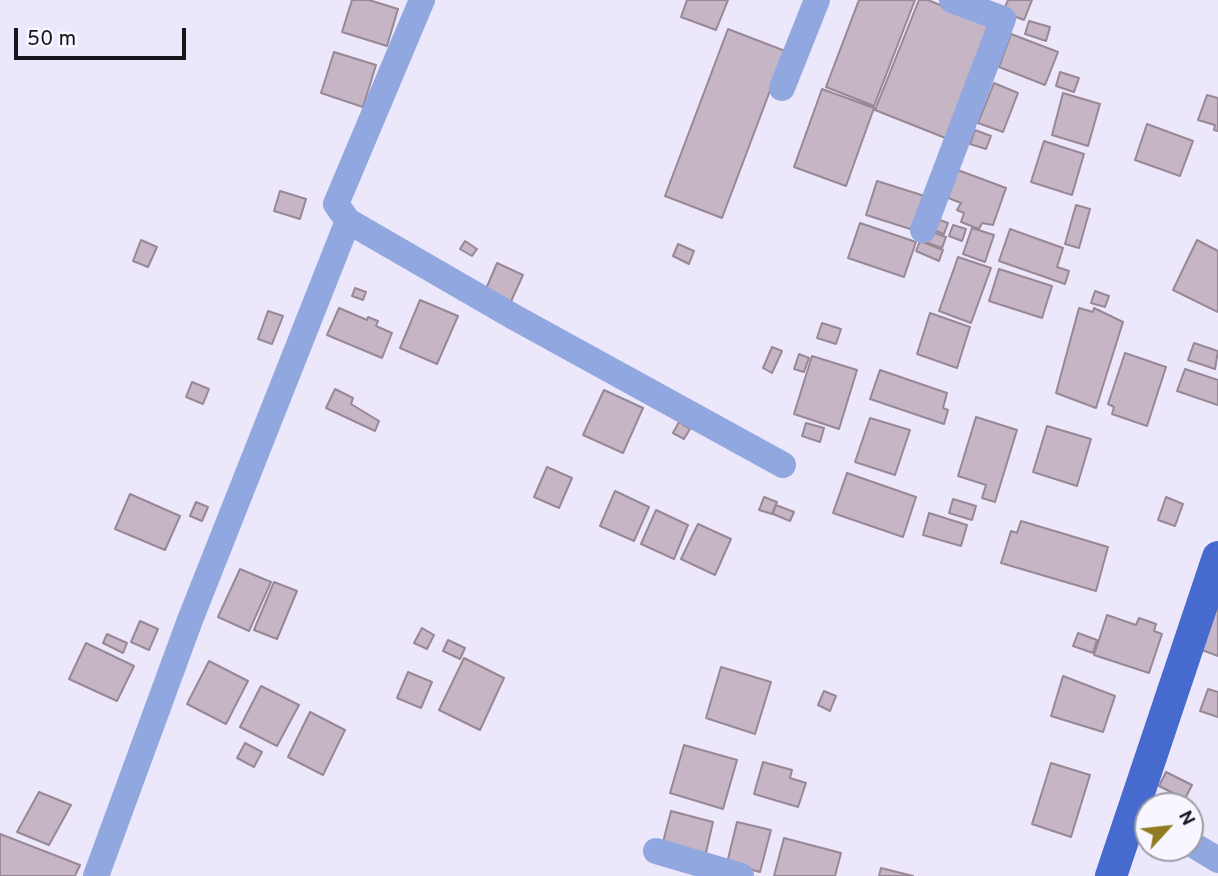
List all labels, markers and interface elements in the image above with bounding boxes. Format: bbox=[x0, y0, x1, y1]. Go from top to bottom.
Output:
scale bar bbox=[18, 14, 189, 58]
text: 50 m bbox=[27, 26, 76, 53]
north arrow bbox=[1134, 792, 1204, 862]
text: N bbox=[1172, 807, 1200, 830]

